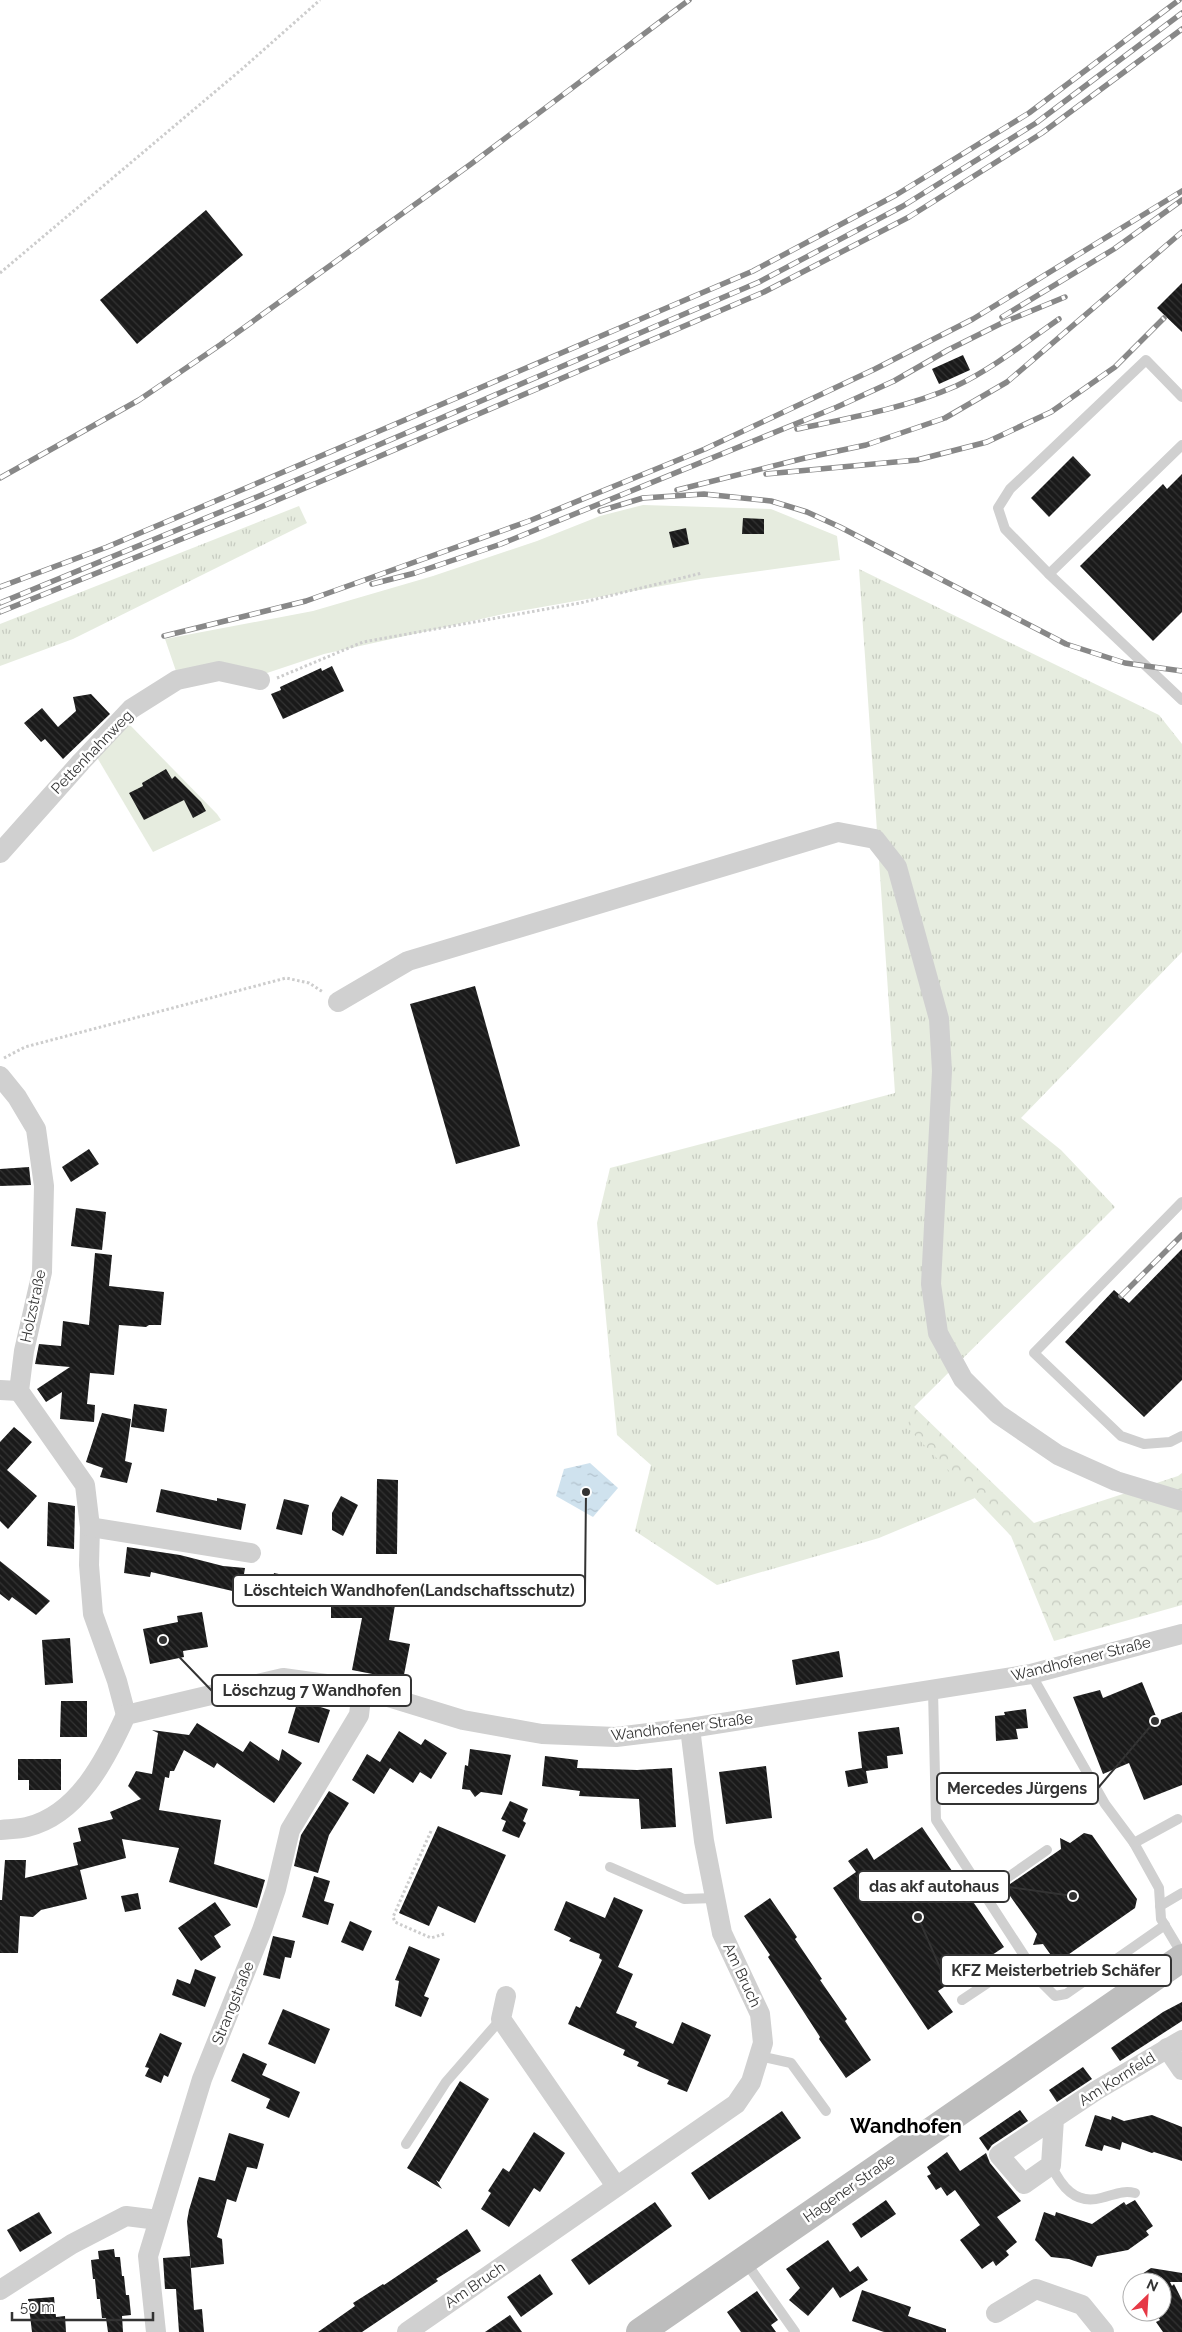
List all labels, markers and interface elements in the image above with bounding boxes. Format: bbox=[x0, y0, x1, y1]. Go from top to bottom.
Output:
street label: Pettenhahnweg bbox=[47, 706, 137, 798]
street label: Holzstraße bbox=[16, 1268, 50, 1344]
callout: Löschteich Wandhofen(Landschaftsschutz) bbox=[233, 1575, 585, 1606]
text: Löschteich Wandhofen(Landschaftsschutz) bbox=[243, 1581, 575, 1600]
street label: Wandhofener Straße bbox=[1009, 1633, 1153, 1685]
callout: Löschzug 7 Wandhofen bbox=[212, 1675, 411, 1706]
text: Löschzug 7 Wandhofen bbox=[222, 1681, 402, 1700]
street label: Wandhofener Straße bbox=[610, 1709, 754, 1745]
callout: Mercedes Jürgens bbox=[937, 1773, 1098, 1804]
text: Mercedes Jürgens bbox=[947, 1779, 1087, 1798]
callout: das akf autohaus bbox=[858, 1871, 1009, 1902]
text: das akf autohaus bbox=[869, 1877, 999, 1896]
street label: Am Bruch bbox=[719, 1940, 765, 2010]
callout: KFZ Meisterbetrieb Schäfer bbox=[941, 1955, 1171, 1986]
street label: Strangstraße bbox=[208, 1959, 258, 2047]
text: KFZ Meisterbetrieb Schäfer bbox=[951, 1961, 1161, 1980]
street label: Am Kornfeld bbox=[1075, 2048, 1159, 2110]
district label: Wandhofen bbox=[850, 2114, 962, 2138]
street label: Hagener Straße bbox=[800, 2150, 899, 2226]
street label: Am Bruch bbox=[441, 2258, 509, 2312]
north arrow bbox=[1122, 2272, 1172, 2322]
text: N bbox=[1144, 2276, 1161, 2295]
scale bar bbox=[12, 2290, 154, 2322]
text: 50 m bbox=[20, 2298, 55, 2316]

